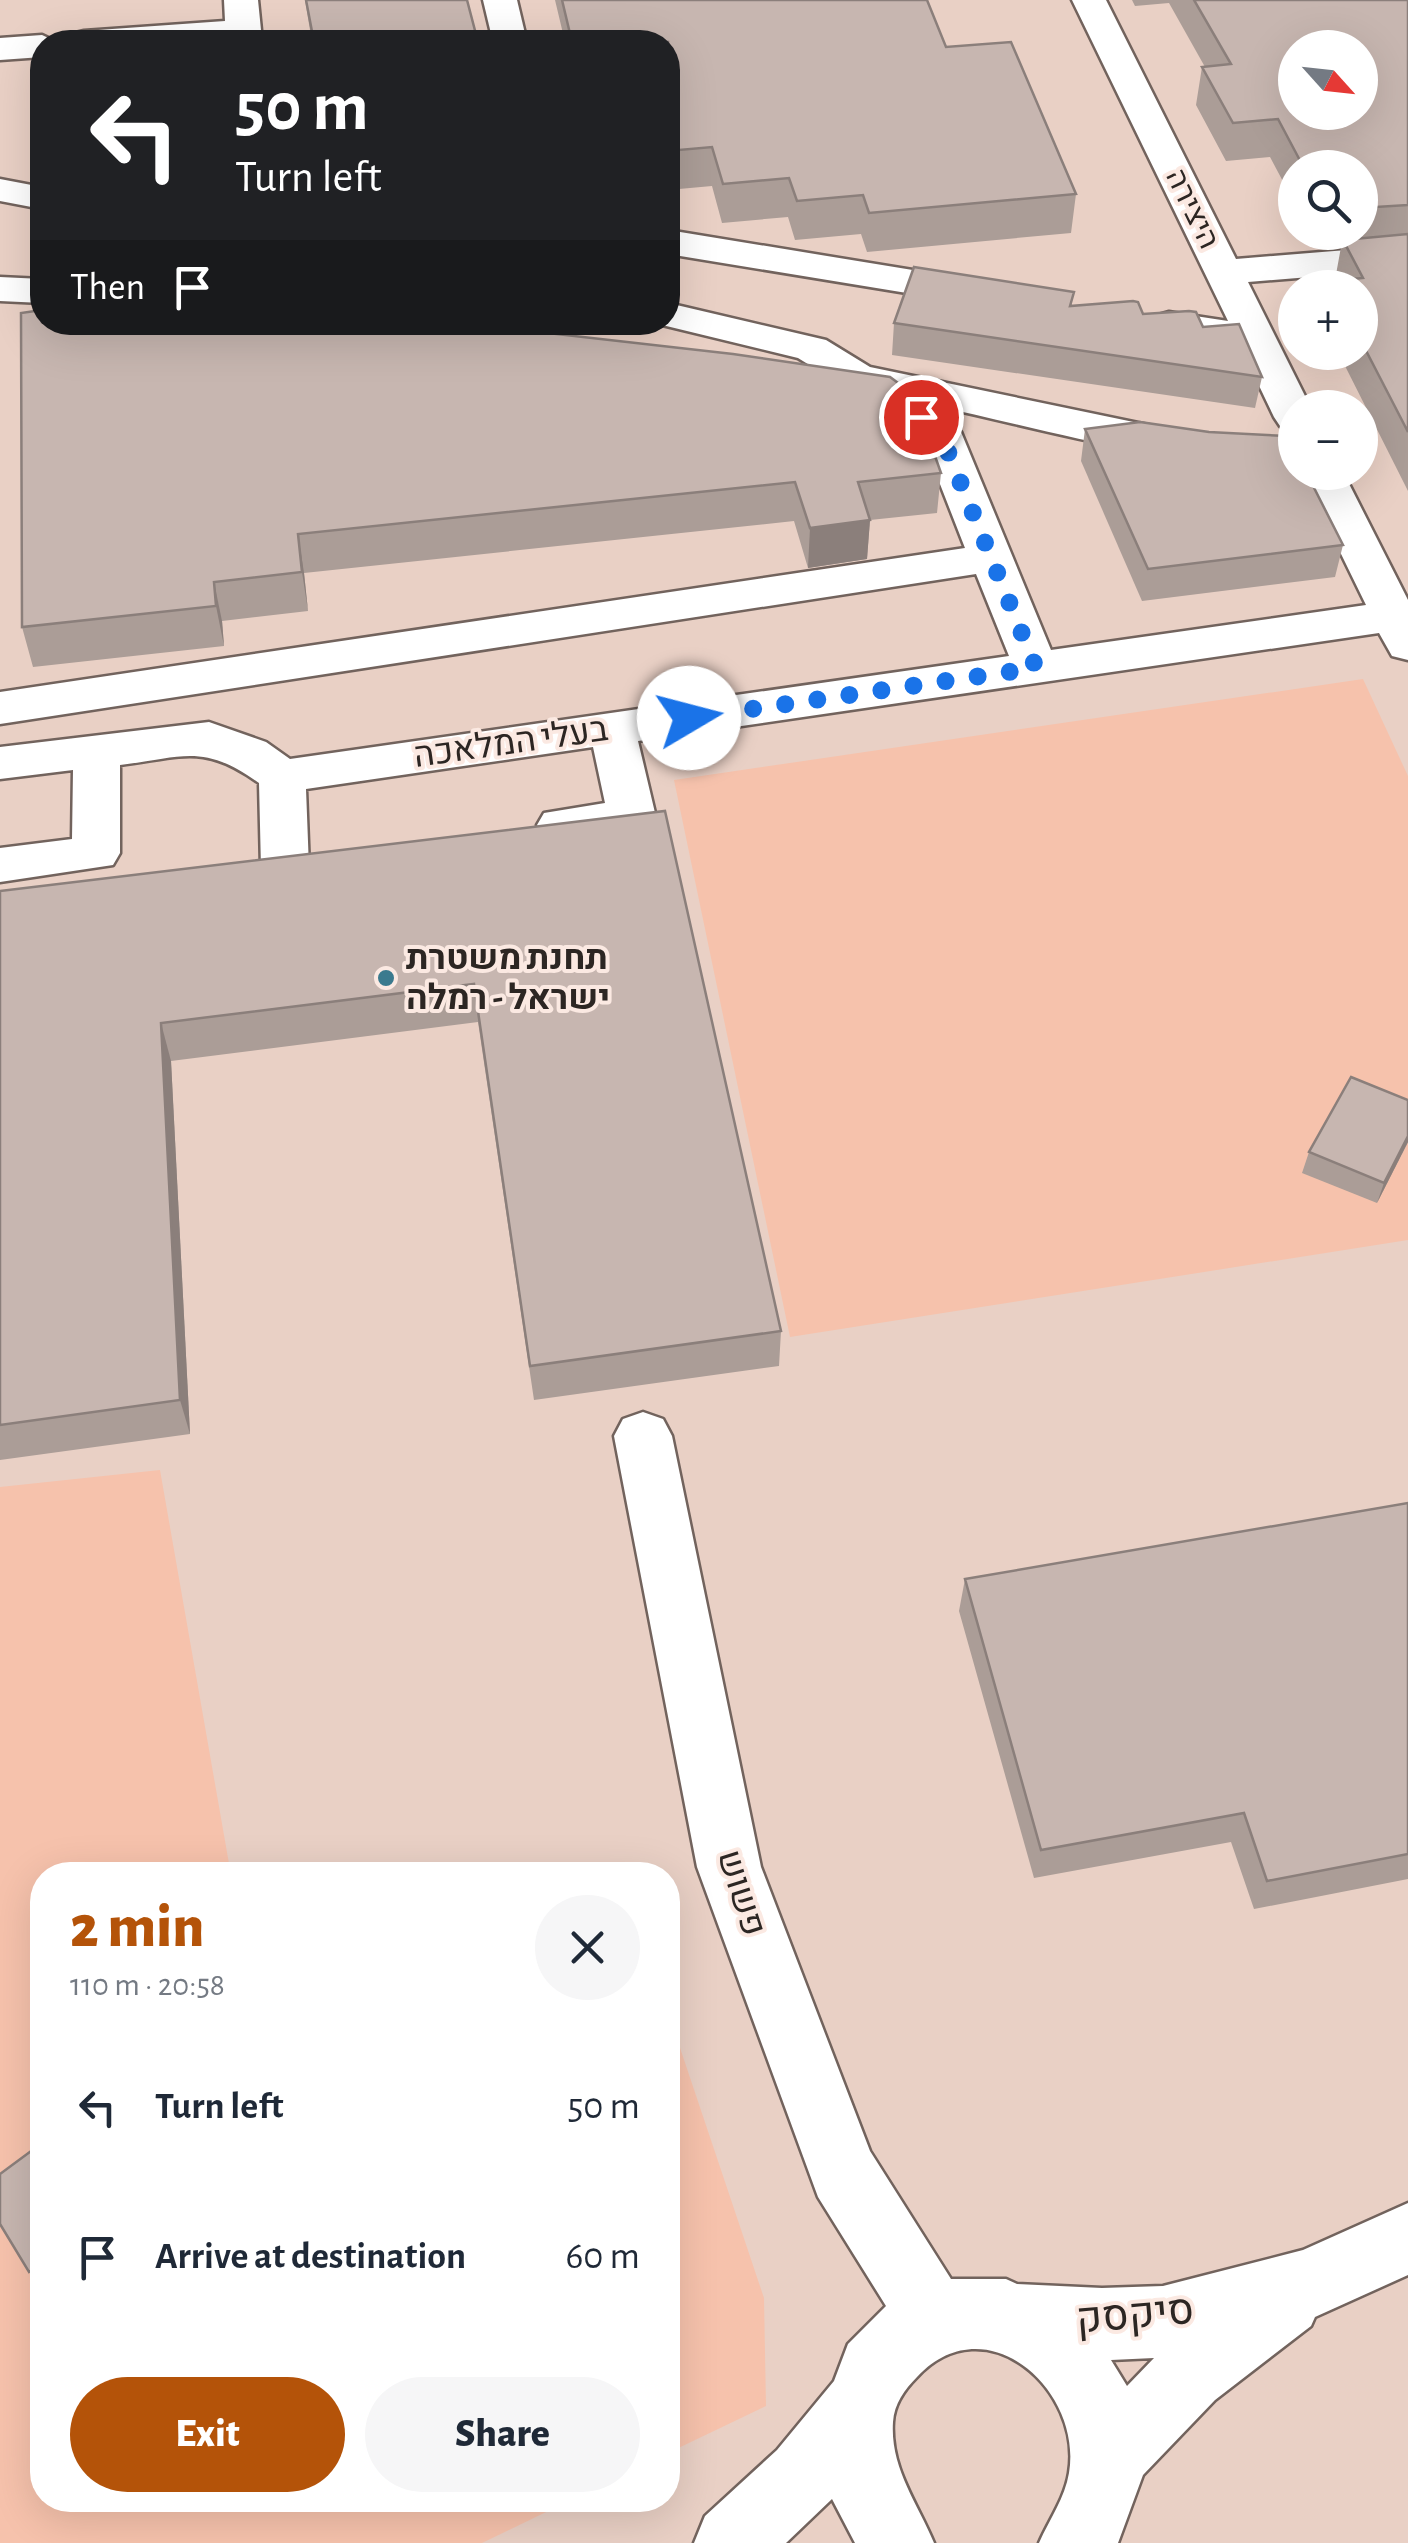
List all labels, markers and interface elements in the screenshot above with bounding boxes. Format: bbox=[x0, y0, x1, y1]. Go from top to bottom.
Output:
north arrow bbox=[1278, 30, 1378, 130]
map controls bbox=[1278, 30, 1378, 490]
icon: left bbox=[70, 70, 200, 200]
text: 50 m bbox=[235, 73, 369, 143]
button: search bbox=[1278, 150, 1378, 250]
text: Turn left bbox=[235, 155, 382, 200]
street label: היצירה bbox=[1160, 164, 1224, 254]
icon: arrive bbox=[165, 260, 220, 315]
text: Then bbox=[70, 269, 145, 307]
button: + bbox=[1278, 270, 1378, 370]
pin bbox=[879, 375, 964, 460]
icon: arrive bbox=[894, 390, 949, 445]
button: − bbox=[1278, 390, 1378, 490]
position arrow bbox=[637, 666, 741, 770]
street label: בעלי המלאכה bbox=[412, 712, 610, 774]
place label: תחנת משטרת ישראל - רמלה bbox=[406, 941, 610, 1016]
marker: תחנת משטרת ישראל - רמלה bbox=[375, 967, 397, 989]
street label: פשוש bbox=[711, 1846, 771, 1940]
button: close bbox=[535, 1895, 640, 2000]
text: 2 min bbox=[70, 1898, 204, 1958]
text: 110 m · 20:58 bbox=[70, 1969, 225, 2001]
icon: left bbox=[70, 2080, 125, 2135]
text: Turn left bbox=[155, 2088, 283, 2126]
text: 50 m bbox=[567, 2088, 640, 2126]
icon: arrive bbox=[70, 2230, 125, 2285]
text: Arrive at destination bbox=[155, 2238, 466, 2276]
text: 60 m bbox=[565, 2238, 640, 2276]
street label: סיקסק bbox=[1074, 2289, 1196, 2342]
button: Exit bbox=[70, 2377, 345, 2492]
button: Share bbox=[365, 2377, 640, 2492]

